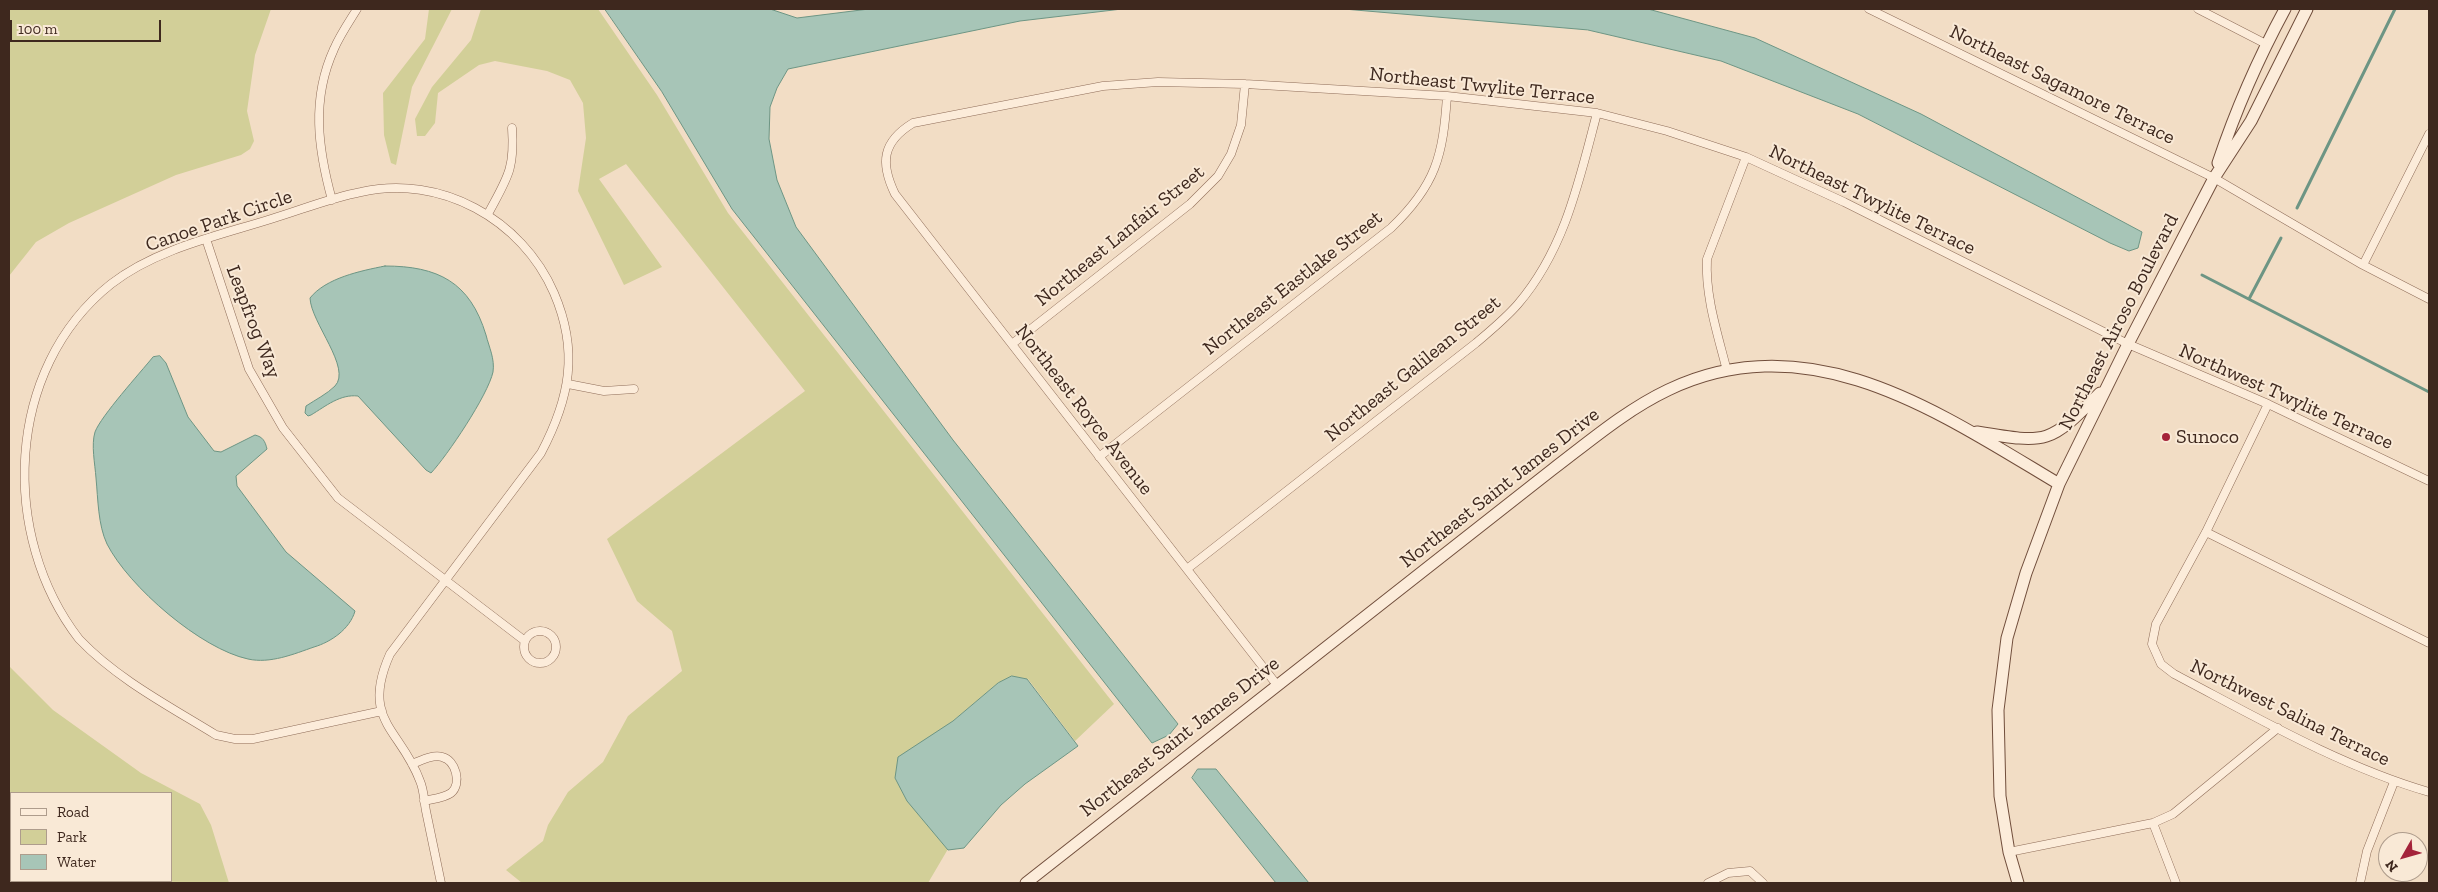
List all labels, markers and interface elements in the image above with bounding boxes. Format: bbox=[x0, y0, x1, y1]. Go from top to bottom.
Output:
scale bar bbox=[12, 10, 164, 42]
text: 100 m bbox=[18, 20, 57, 38]
street label: Northeast Sagamore Terrace bbox=[1945, 20, 2179, 150]
street label: Northeast Twylite Terrace bbox=[1368, 62, 1596, 110]
street label: Northeast Twylite Terrace bbox=[1765, 140, 1979, 260]
street label: Northeast Lanfair Street bbox=[1031, 160, 1209, 312]
street label: Canoe Park Circle bbox=[143, 185, 295, 257]
street label: Northeast Eastlake Street bbox=[1199, 206, 1387, 360]
street label: Northeast Airoso Boulevard bbox=[2054, 210, 2184, 434]
street label: Leapfrog Way bbox=[221, 262, 285, 382]
street label: Northeast Galilean Street bbox=[1320, 291, 1506, 447]
street label: Northeast Royce Avenue bbox=[1010, 320, 1158, 500]
street label: Northwest Twylite Terrace bbox=[2175, 339, 2397, 455]
street label: Northeast Saint James Drive bbox=[1396, 403, 1604, 573]
place label: Sunoco bbox=[2176, 425, 2239, 449]
marker: Sunoco bbox=[2160, 431, 2172, 443]
street label: Northeast Saint James Drive bbox=[1076, 652, 1284, 822]
street label: Northwest Salina Terrace bbox=[2186, 654, 2394, 772]
legend bbox=[10, 792, 172, 882]
text: Road bbox=[57, 803, 89, 821]
text: Park bbox=[57, 828, 87, 846]
north arrow bbox=[2378, 832, 2428, 882]
text: Water bbox=[57, 853, 97, 871]
text: N bbox=[2382, 857, 2402, 875]

